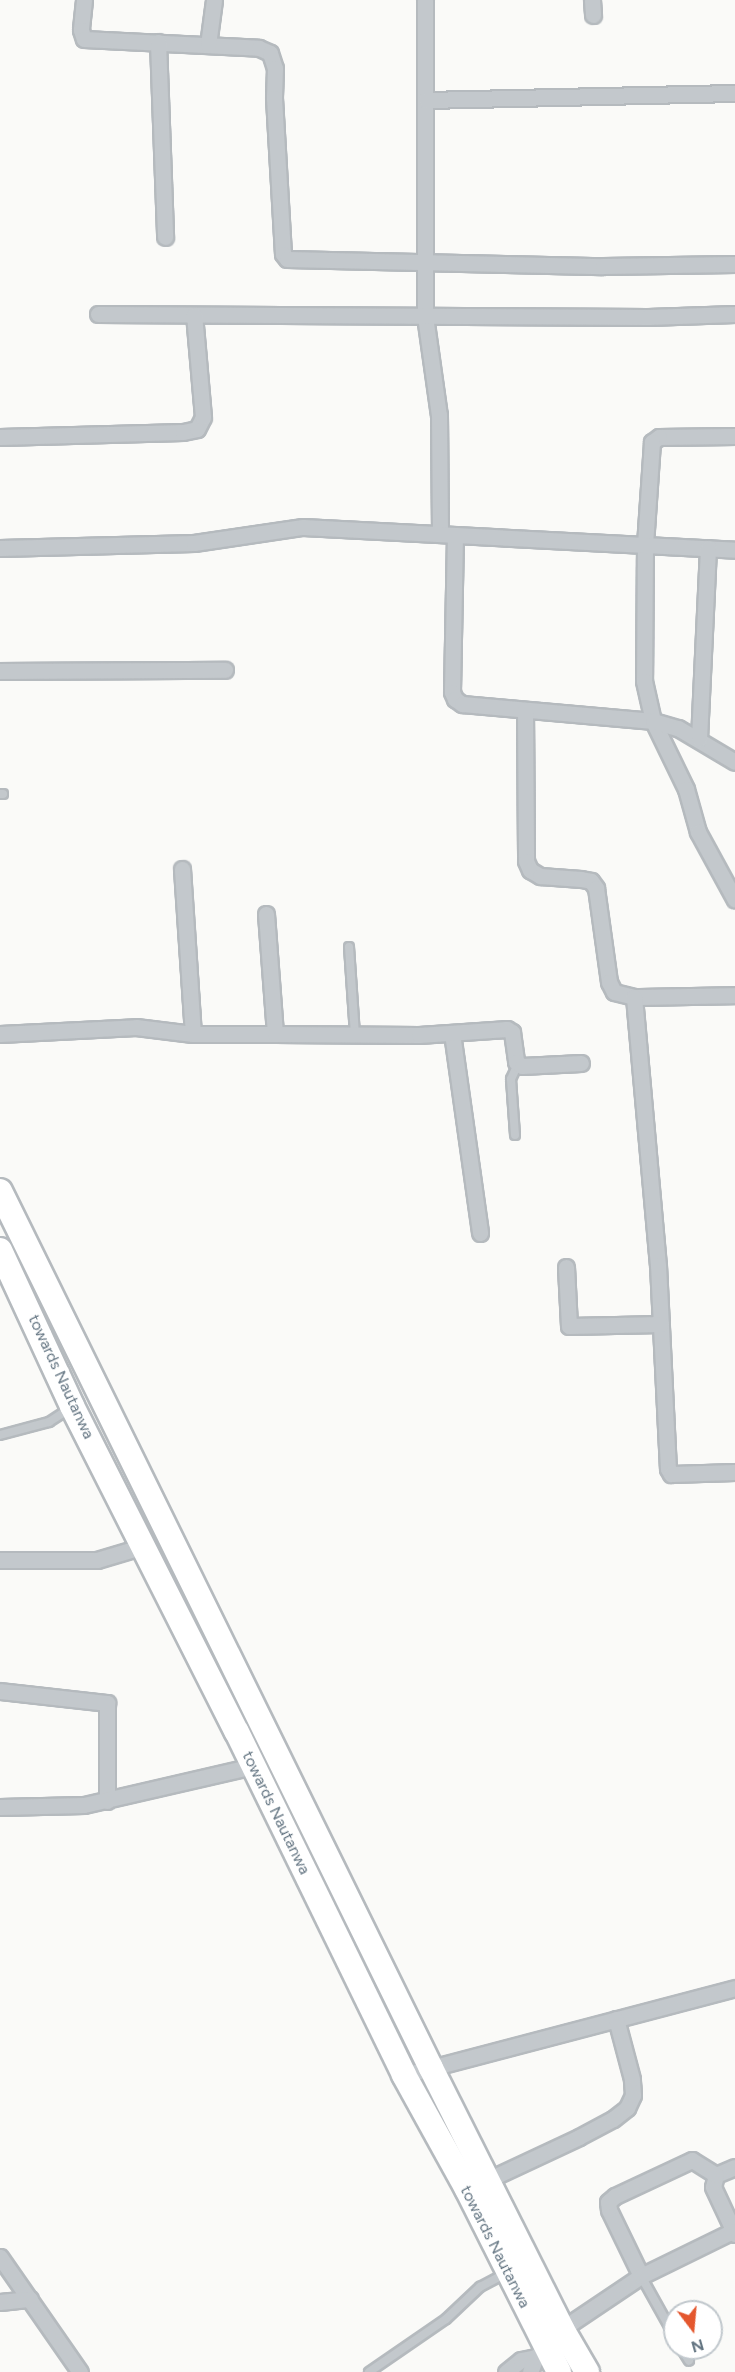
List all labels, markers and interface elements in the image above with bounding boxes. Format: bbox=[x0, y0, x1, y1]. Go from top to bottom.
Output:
street label: towards Nautanwa bbox=[24, 1312, 98, 1442]
street label: towards Nautanwa bbox=[238, 1748, 314, 1878]
street label: towards Nautanwa bbox=[456, 2183, 534, 2311]
north arrow bbox=[663, 2300, 723, 2360]
text: N bbox=[689, 2335, 706, 2357]

